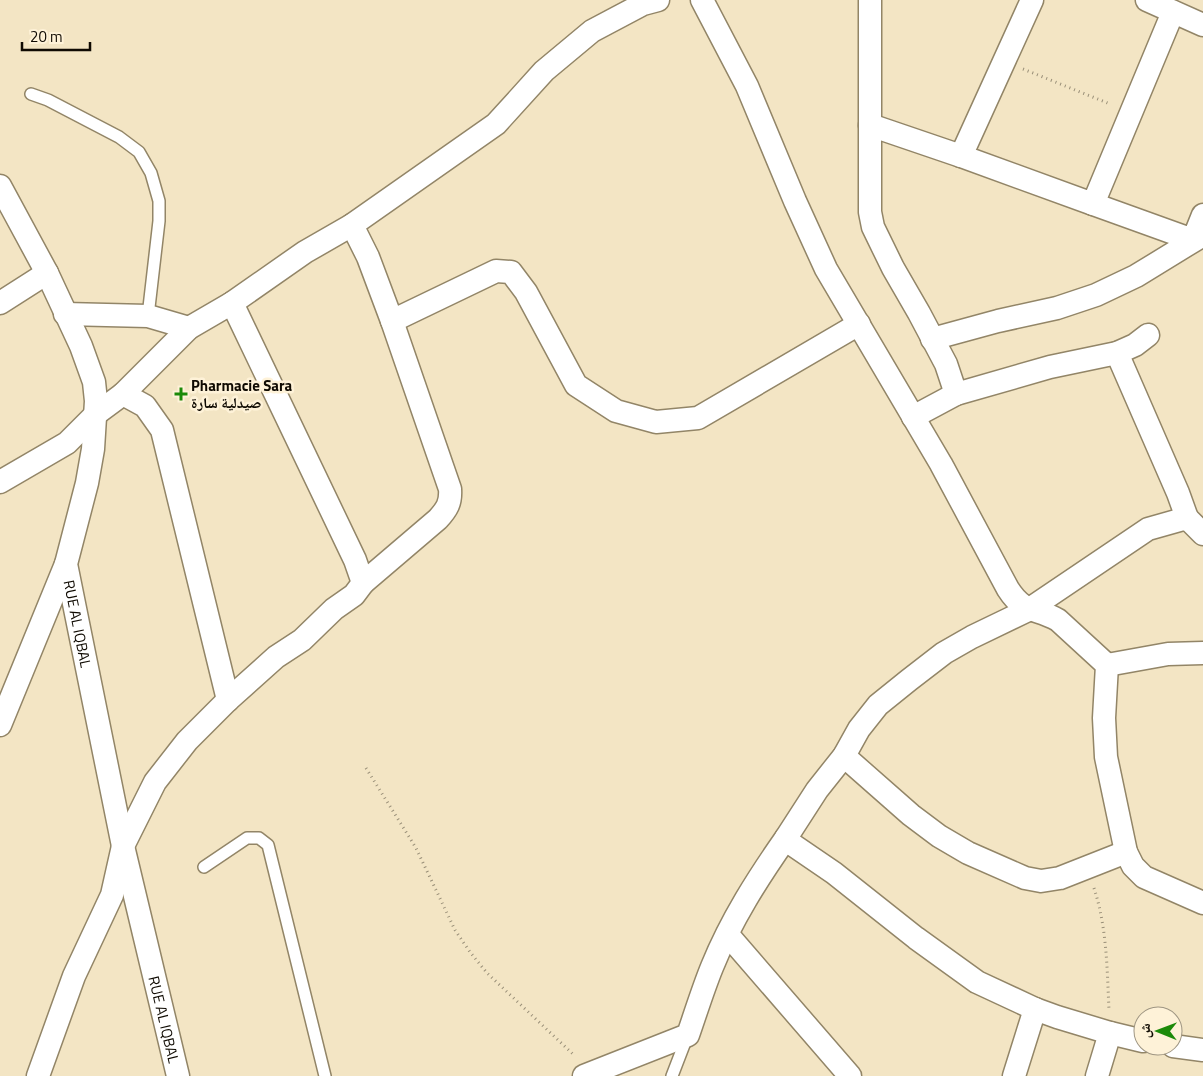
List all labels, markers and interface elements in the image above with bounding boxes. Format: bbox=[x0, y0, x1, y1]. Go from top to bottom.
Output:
scale bar bbox=[22, 20, 90, 52]
text: 20 m bbox=[30, 25, 63, 48]
place label: Pharmacie Sara صيدلية سارة bbox=[191, 374, 293, 414]
marker: Pharmacie Sara صيدلية سارة bbox=[175, 388, 187, 400]
street label: RUE AL IQBAL bbox=[58, 578, 98, 670]
street label: RUE AL IQBAL bbox=[143, 973, 186, 1065]
north arrow bbox=[1133, 1006, 1183, 1056]
text: ش bbox=[1134, 1023, 1155, 1038]

